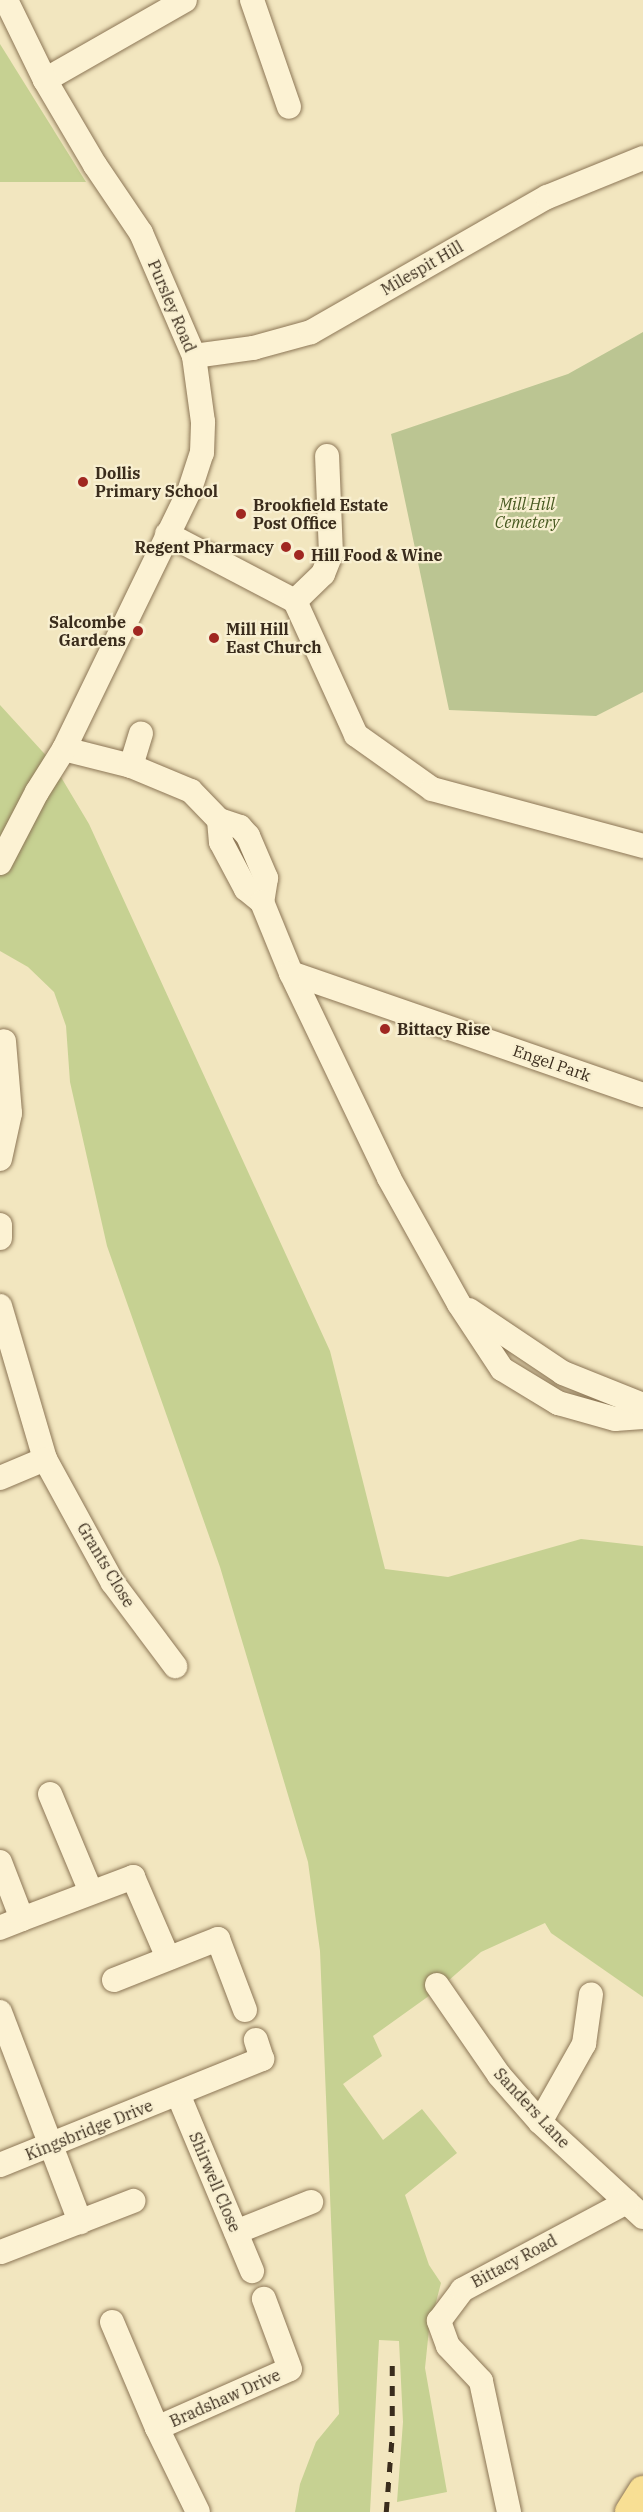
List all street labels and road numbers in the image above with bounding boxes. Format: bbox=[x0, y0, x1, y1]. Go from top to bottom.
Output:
street label: Milespit Hill bbox=[378, 237, 466, 299]
street label: Pursley Road bbox=[144, 257, 200, 355]
street label: Engel Park bbox=[511, 1041, 593, 1085]
street label: Grants Close bbox=[73, 1519, 139, 1611]
street label: Sanders Lane bbox=[490, 2064, 574, 2152]
street label: Kingsbridge Drive bbox=[22, 2096, 156, 2164]
street label: Shirwell Close bbox=[185, 2129, 245, 2235]
street label: Bittacy Road bbox=[468, 2230, 560, 2292]
street label: Bradshaw Drive bbox=[167, 2365, 283, 2431]

